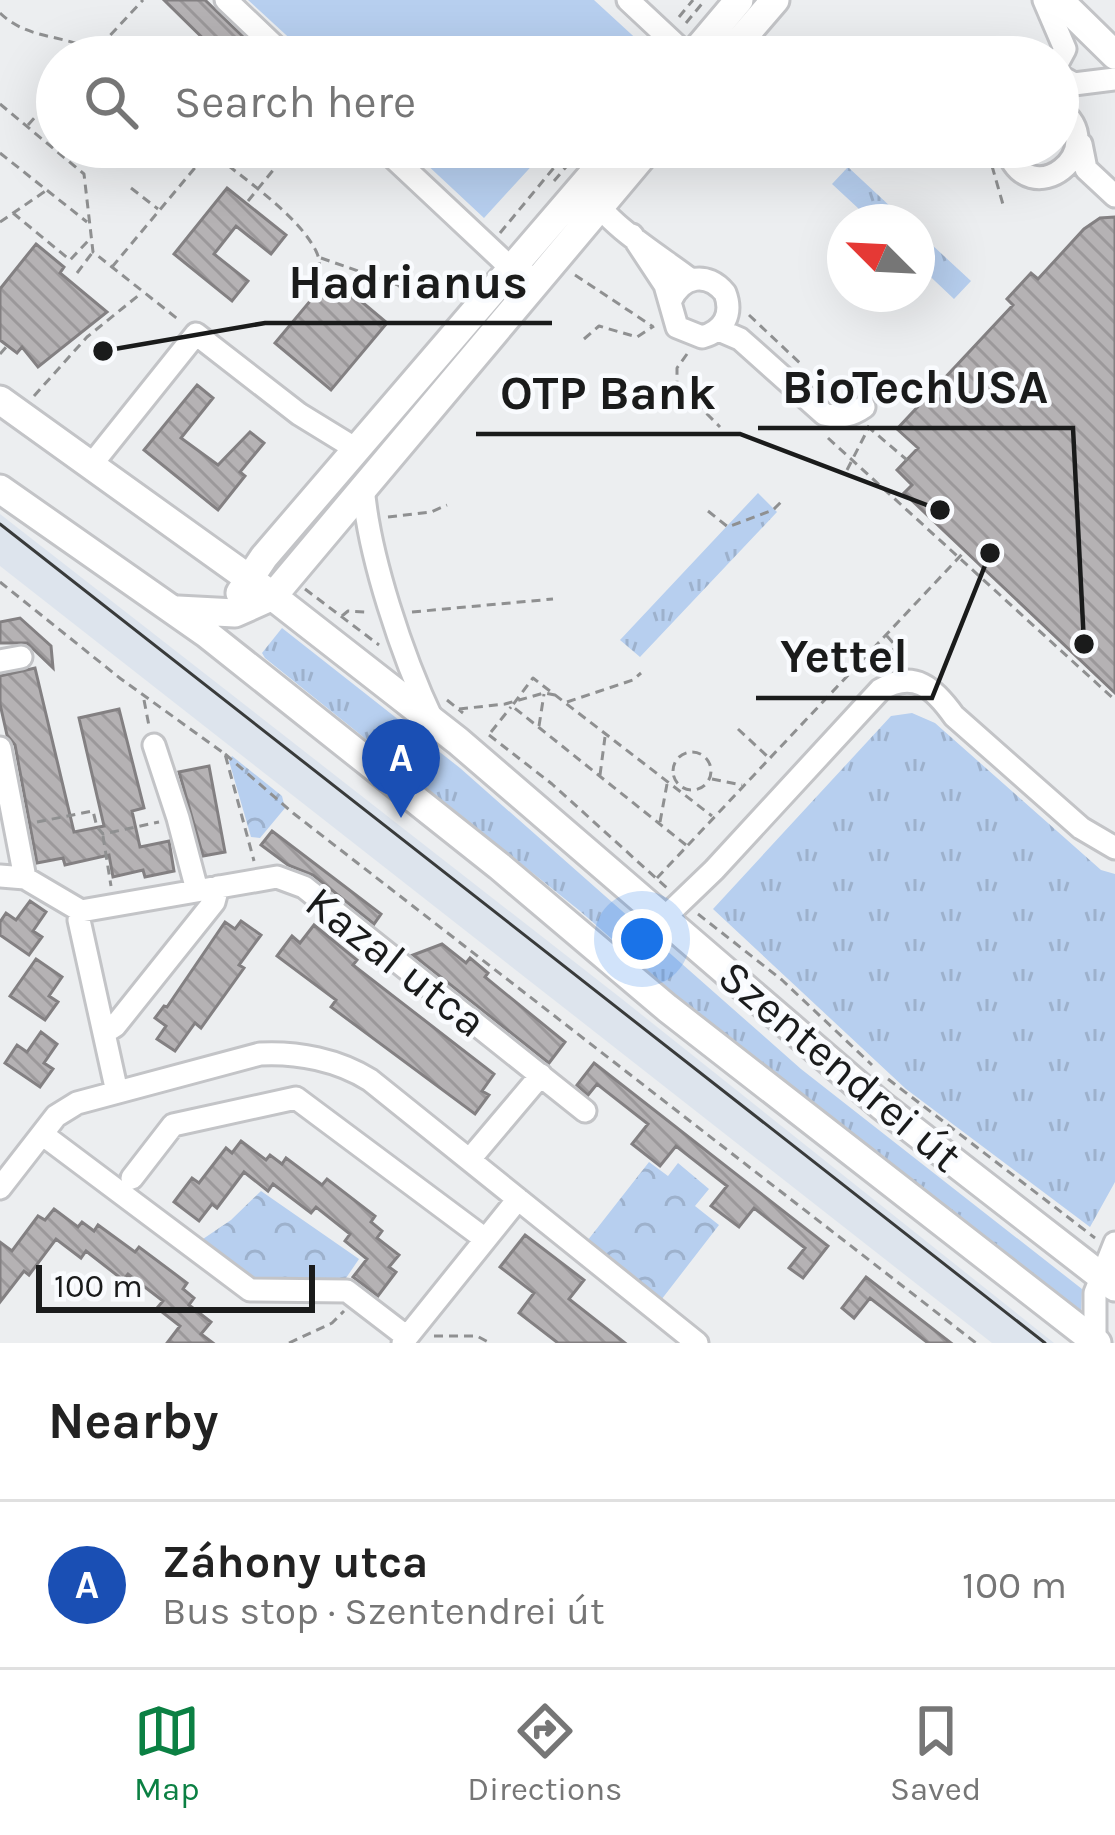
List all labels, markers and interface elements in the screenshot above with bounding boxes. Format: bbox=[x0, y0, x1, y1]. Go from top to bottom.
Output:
search box bbox=[36, 36, 1079, 168]
icon: search bbox=[78, 69, 144, 135]
text: Search here bbox=[174, 76, 416, 128]
north arrow bbox=[827, 204, 935, 312]
callout: Hadrianus bbox=[265, 239, 552, 323]
text: Hadrianus bbox=[288, 254, 528, 310]
callout: BioTechUSA bbox=[758, 344, 1073, 428]
callout: OTP Bank bbox=[476, 350, 740, 434]
text: BioTechUSA bbox=[782, 359, 1048, 415]
text: OTP Bank bbox=[500, 365, 716, 421]
callout: Yettel bbox=[756, 614, 932, 698]
text: Yettel bbox=[780, 628, 908, 684]
pin: A bbox=[362, 719, 440, 818]
street label: Kazal utca bbox=[296, 876, 496, 1048]
your location bbox=[612, 909, 672, 969]
street label: Szentendrei út bbox=[708, 950, 972, 1182]
scale bar bbox=[36, 1259, 315, 1312]
text: 100 m bbox=[54, 1267, 143, 1305]
text: Nearby bbox=[48, 1391, 218, 1451]
text: Záhony utca bbox=[162, 1536, 428, 1588]
text: A bbox=[75, 1562, 99, 1608]
text: 100 m bbox=[962, 1562, 1067, 1608]
text: Bus stop · Szentendrei út bbox=[162, 1588, 605, 1634]
tab: Map bbox=[134, 1698, 200, 1808]
tab: Directions bbox=[467, 1698, 622, 1808]
tab: Saved bbox=[890, 1698, 981, 1808]

